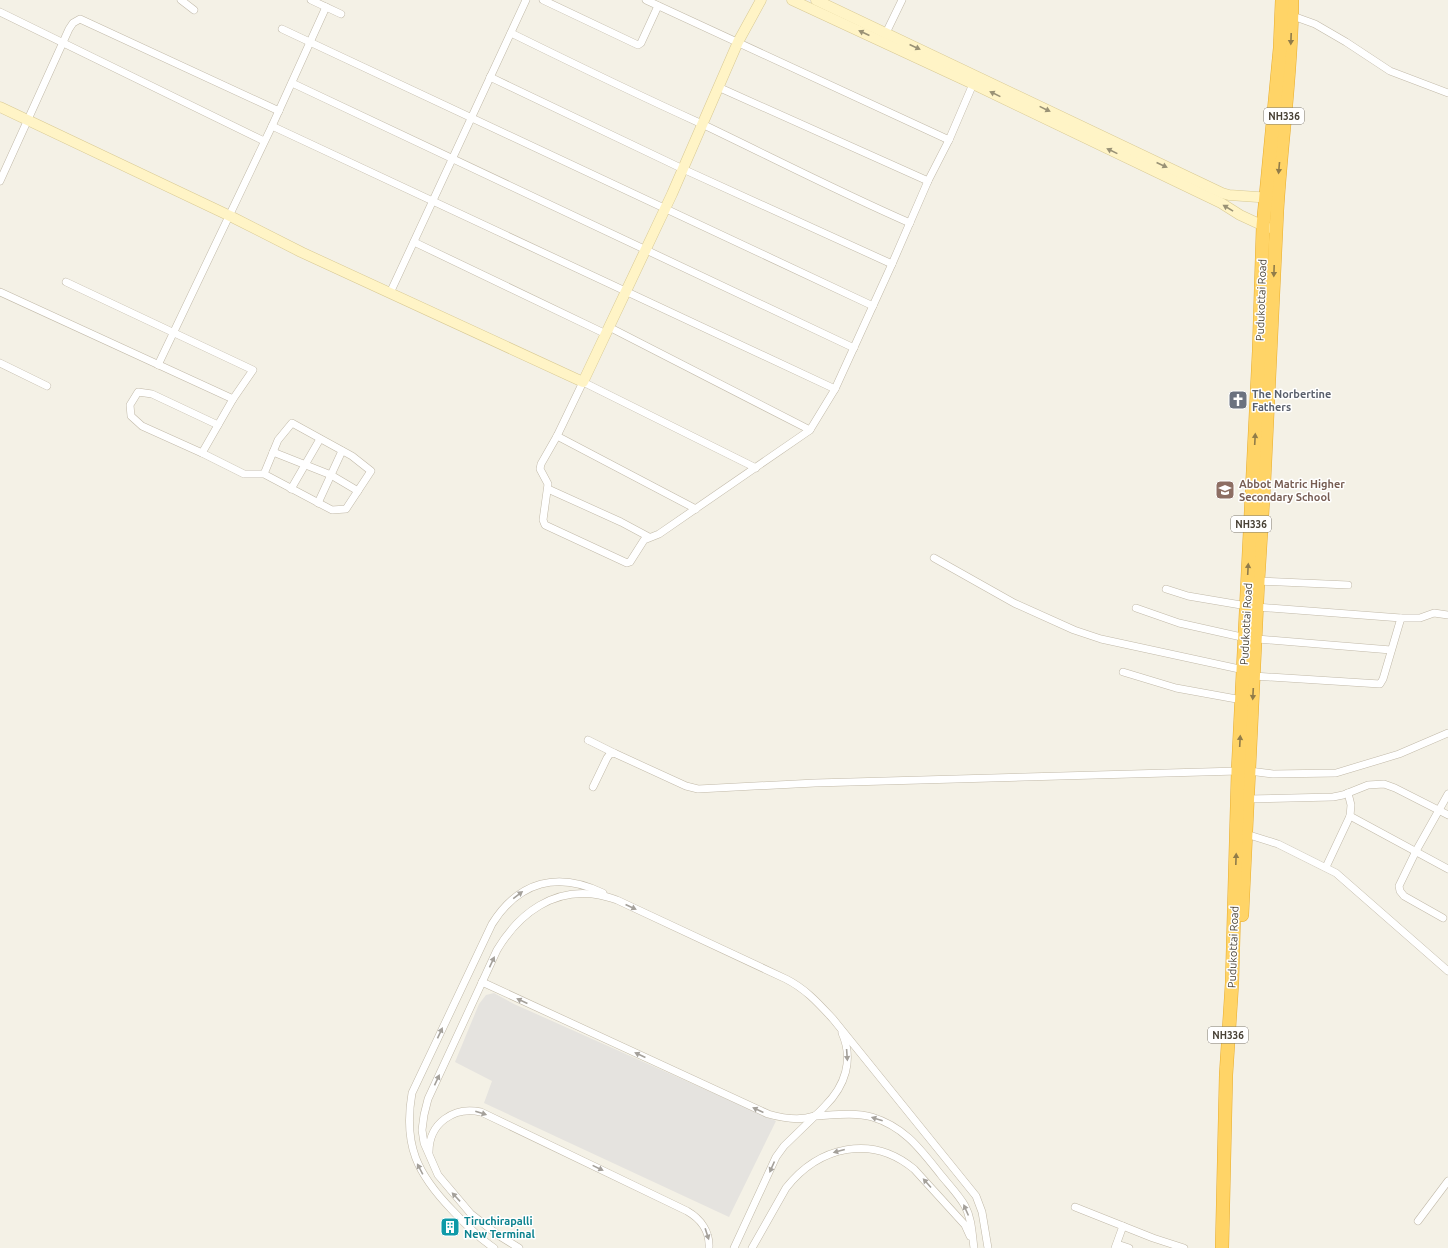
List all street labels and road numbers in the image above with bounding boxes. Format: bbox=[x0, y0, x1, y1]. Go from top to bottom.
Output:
road number: NH336 bbox=[1264, 108, 1304, 124]
street label: Pudukottai Road bbox=[1254, 259, 1268, 341]
road number: NH336 bbox=[1231, 516, 1271, 532]
street label: Pudukottai Road bbox=[1238, 583, 1254, 665]
street label: Pudukottai Road bbox=[1226, 906, 1240, 988]
road number: NH336 bbox=[1208, 1027, 1248, 1043]

